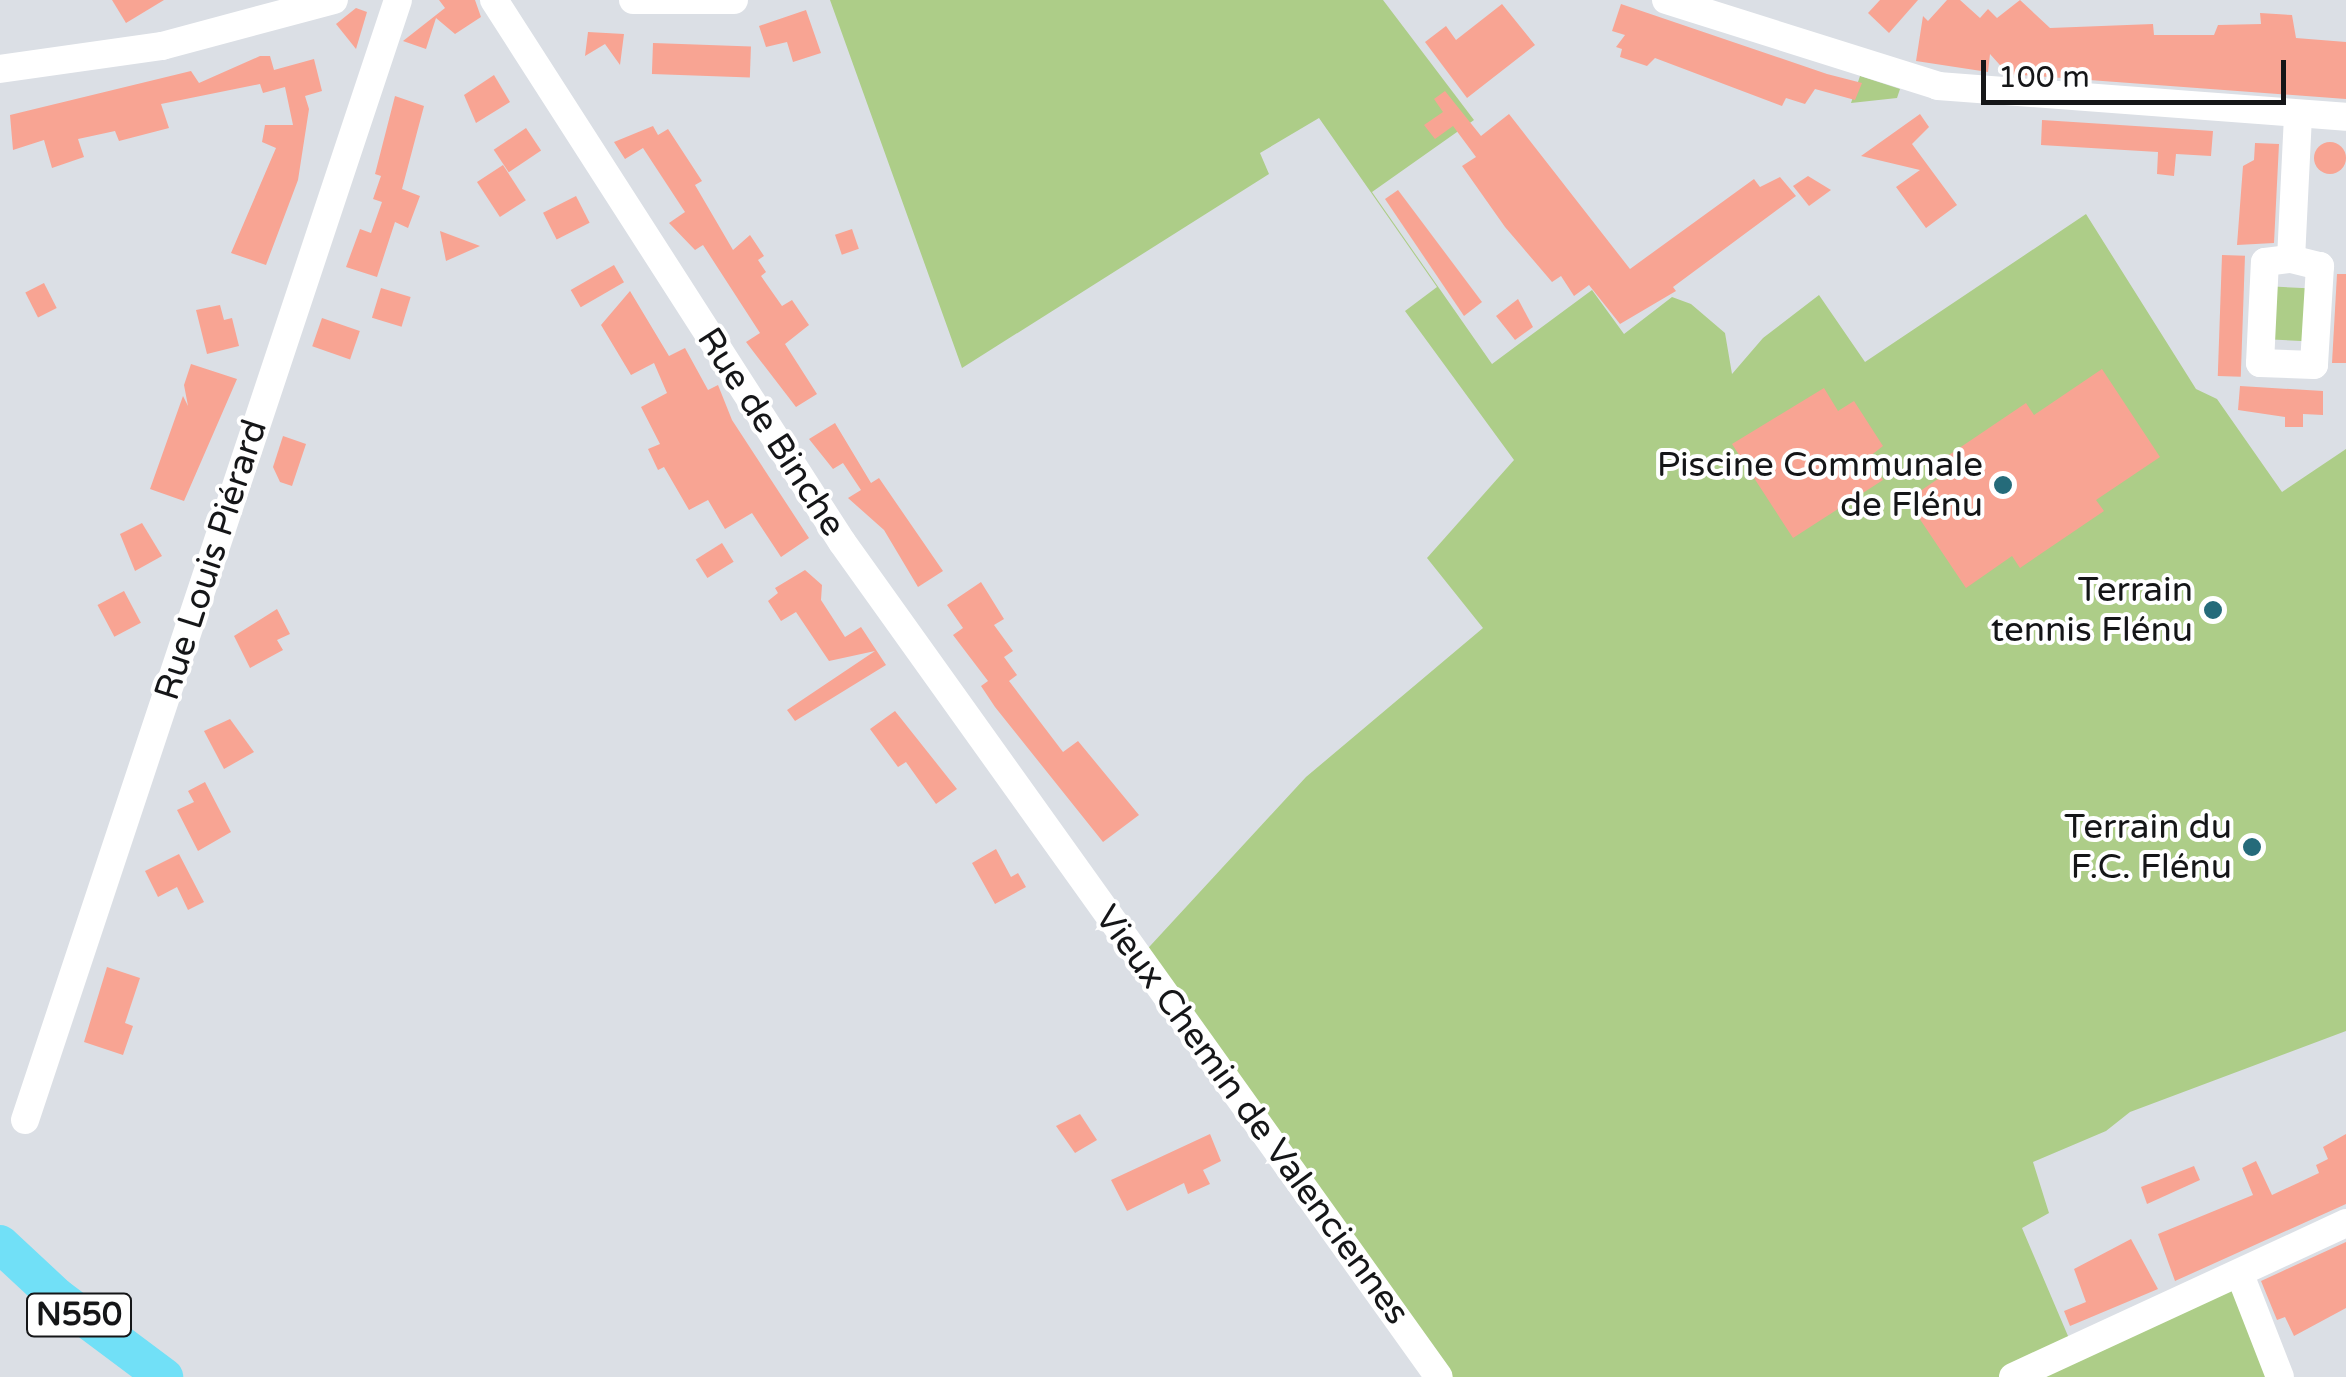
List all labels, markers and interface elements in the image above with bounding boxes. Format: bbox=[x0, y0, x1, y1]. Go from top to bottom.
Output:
scale bar bbox=[1986, 40, 2291, 102]
text: 100 m bbox=[1998, 59, 2090, 96]
street label: Rue de Binche bbox=[688, 320, 854, 544]
street label: Rue Louis Piérard bbox=[146, 415, 276, 705]
place label: Piscine Communale de Flénu bbox=[1657, 444, 1983, 526]
marker: Piscine Communale de Flénu bbox=[1992, 474, 2014, 496]
place label: Terrain tennis Flénu bbox=[1991, 569, 2193, 651]
marker: Terrain tennis Flénu bbox=[2202, 599, 2224, 621]
place label: Terrain du F.C. Flénu bbox=[2064, 806, 2232, 888]
marker: Terrain du F.C. Flénu bbox=[2241, 836, 2263, 858]
street label: Vieux Chemin de Valenciennes bbox=[1086, 897, 1418, 1333]
road number: N550 bbox=[24, 1288, 134, 1342]

